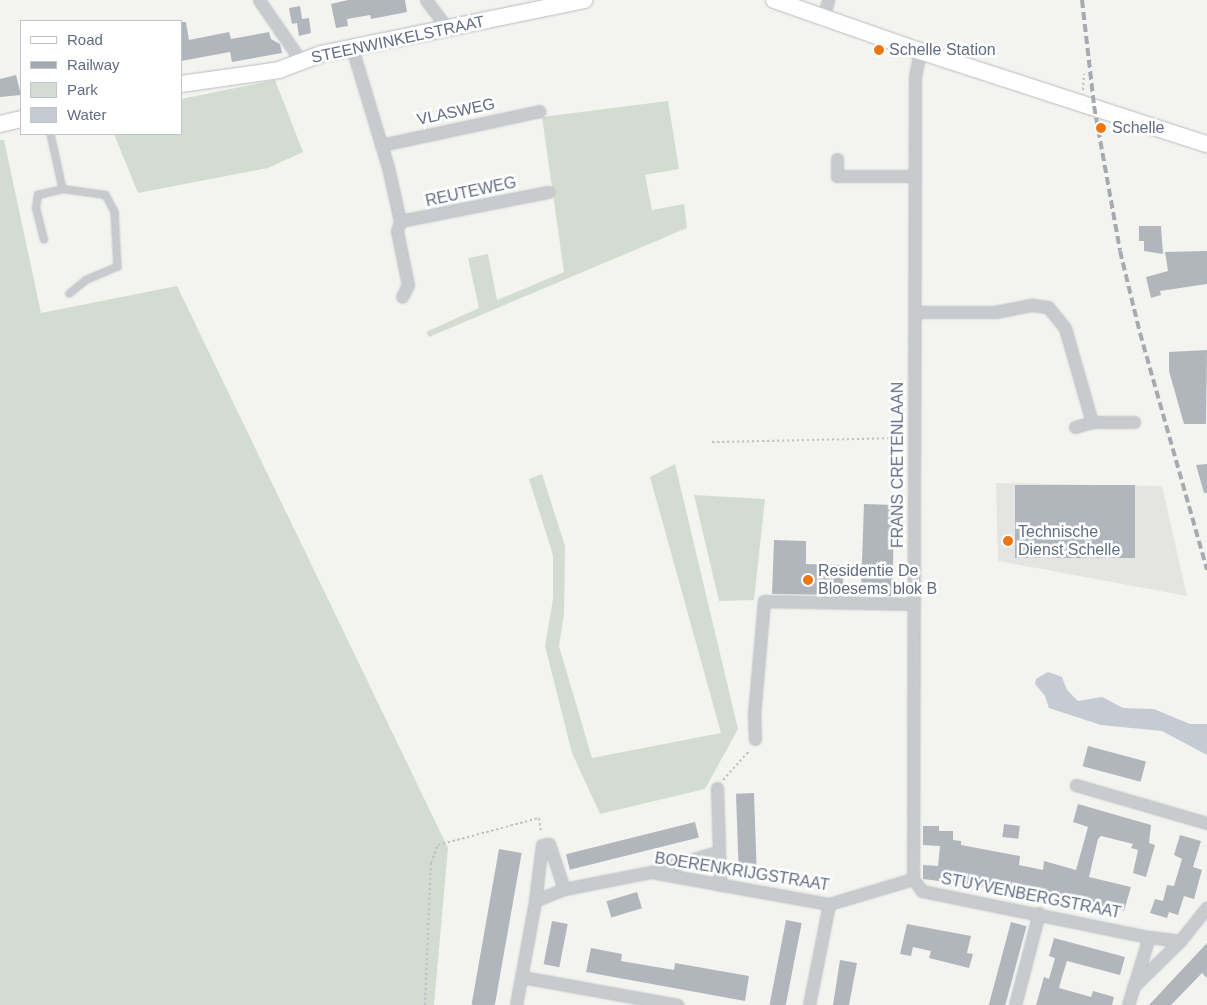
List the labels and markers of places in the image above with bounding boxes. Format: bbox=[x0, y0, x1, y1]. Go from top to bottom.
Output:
place label: Schelle Station bbox=[889, 40, 996, 60]
marker: Schelle Station bbox=[873, 44, 885, 56]
place label: Schelle bbox=[1112, 118, 1164, 138]
marker: Schelle bbox=[1094, 121, 1108, 135]
place label: Technische Dienst Schelle bbox=[1018, 522, 1120, 560]
marker: Technische Dienst Schelle bbox=[1002, 535, 1014, 547]
place label: Residentie De Bloesems blok B bbox=[818, 561, 937, 599]
marker: Residentie De Bloesems blok B bbox=[802, 574, 814, 586]

